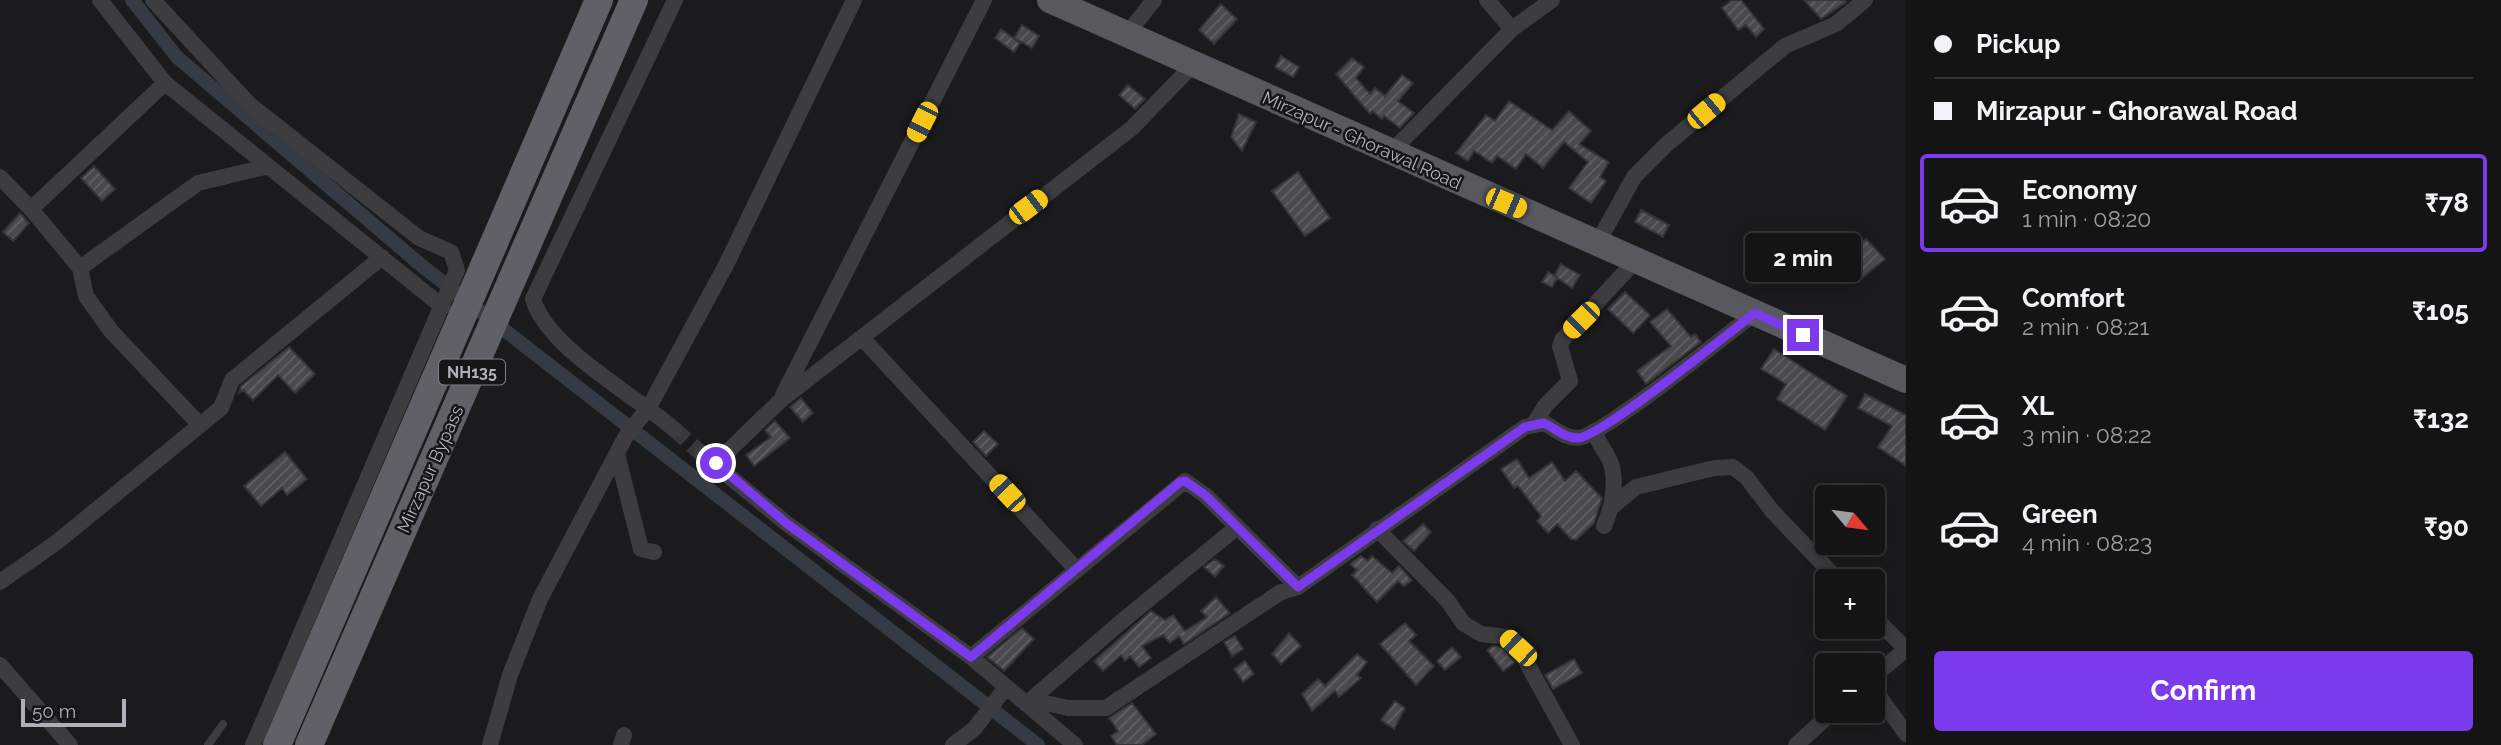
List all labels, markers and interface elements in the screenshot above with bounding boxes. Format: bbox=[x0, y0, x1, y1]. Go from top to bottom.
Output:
text: Pickup bbox=[1976, 29, 2061, 59]
street label: Mirzapur - Ghorawal Road bbox=[1259, 87, 1465, 193]
car bbox=[1684, 89, 1729, 133]
text: Mirzapur - Ghorawal Road bbox=[1976, 96, 2297, 126]
car bbox=[904, 99, 941, 145]
icon: car bbox=[1938, 172, 2001, 235]
text: Economy bbox=[2022, 175, 2137, 205]
car bbox=[1483, 185, 1530, 221]
car bbox=[1005, 186, 1052, 228]
text: ₹78 bbox=[2425, 188, 2469, 218]
text: 1 min · 08:20 bbox=[2022, 205, 2151, 232]
callout: 2 min bbox=[1745, 233, 1861, 282]
text: 2 min bbox=[1773, 244, 1833, 271]
icon: car bbox=[1938, 280, 2001, 343]
text: Comfort bbox=[2022, 283, 2125, 313]
text: ₹105 bbox=[2412, 296, 2469, 326]
car bbox=[1559, 298, 1604, 342]
text: 2 min · 08:21 bbox=[2022, 313, 2149, 340]
route end bbox=[1787, 319, 1819, 351]
road number: NH135 bbox=[439, 360, 505, 384]
icon: car bbox=[1938, 388, 2001, 451]
text: XL bbox=[2022, 391, 2054, 421]
street label: Mirzapur Bypass bbox=[393, 402, 468, 536]
text: ₹132 bbox=[2413, 404, 2469, 434]
text: 3 min · 08:22 bbox=[2022, 421, 2152, 448]
route start bbox=[700, 447, 732, 479]
car bbox=[985, 470, 1030, 516]
north arrow bbox=[1815, 485, 1885, 555]
map controls bbox=[1815, 485, 1885, 723]
icon: car bbox=[1938, 496, 2001, 559]
text: Green bbox=[2022, 499, 2098, 529]
text: ₹90 bbox=[2424, 512, 2469, 542]
text: 4 min · 08:23 bbox=[2022, 529, 2152, 556]
button: + bbox=[1815, 569, 1885, 639]
car bbox=[1496, 626, 1541, 670]
button: Confirm bbox=[1934, 651, 2473, 731]
button: − bbox=[1815, 653, 1885, 723]
scale bar bbox=[21, 696, 126, 728]
text: 50 m bbox=[32, 700, 76, 722]

